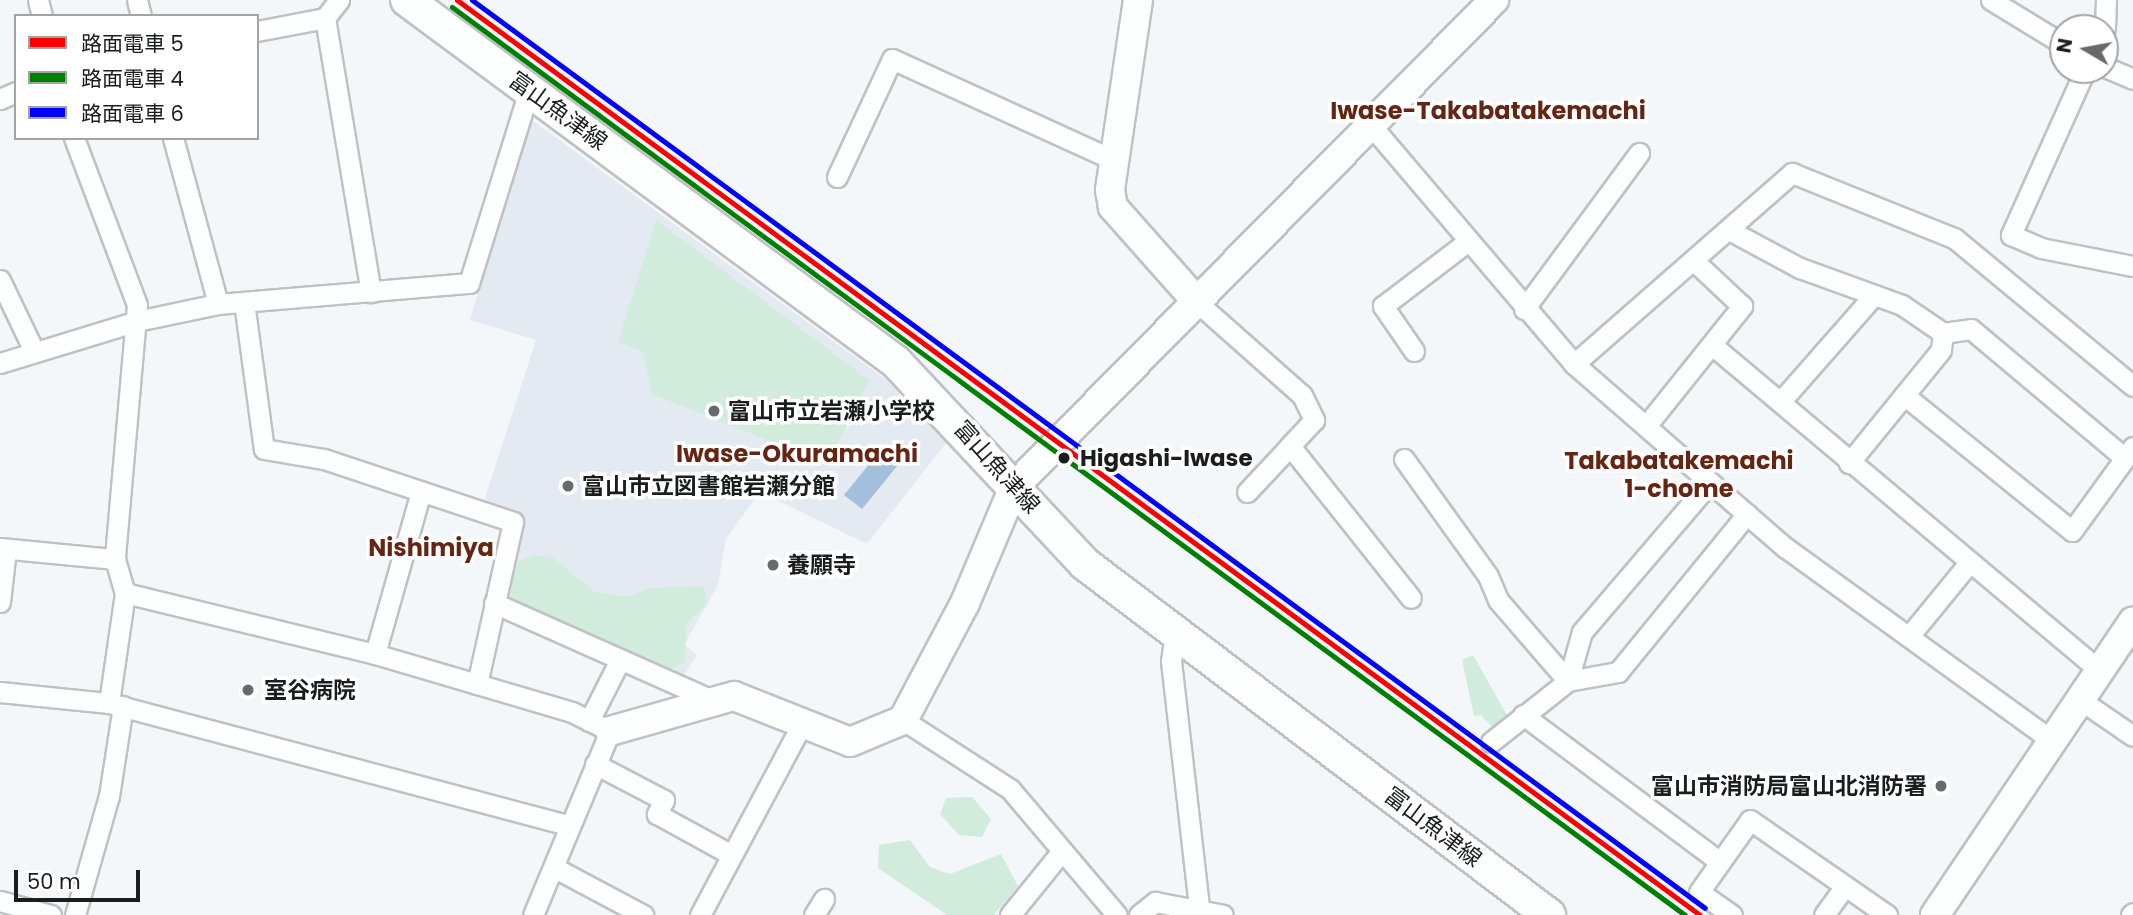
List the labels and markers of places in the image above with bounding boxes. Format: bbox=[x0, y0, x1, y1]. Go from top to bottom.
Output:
place label: 富山市立岩瀬小学校 bbox=[728, 397, 935, 425]
marker: 富山市立岩瀬小学校 bbox=[706, 403, 722, 419]
place label: Higashi-Iwase bbox=[1080, 444, 1253, 472]
marker: Higashi-Iwase bbox=[1054, 448, 1074, 468]
place label: 富山市立図書館岩瀬分館 bbox=[582, 472, 835, 500]
marker: 富山市立図書館岩瀬分館 bbox=[560, 478, 576, 494]
place label: 養願寺 bbox=[787, 551, 856, 579]
marker: 養願寺 bbox=[765, 557, 781, 573]
place label: 室谷病院 bbox=[264, 676, 356, 704]
marker: 室谷病院 bbox=[238, 680, 258, 700]
place label: 富山市消防局富山北消防署 bbox=[1651, 772, 1927, 800]
marker: 富山市消防局富山北消防署 bbox=[1933, 778, 1949, 794]

